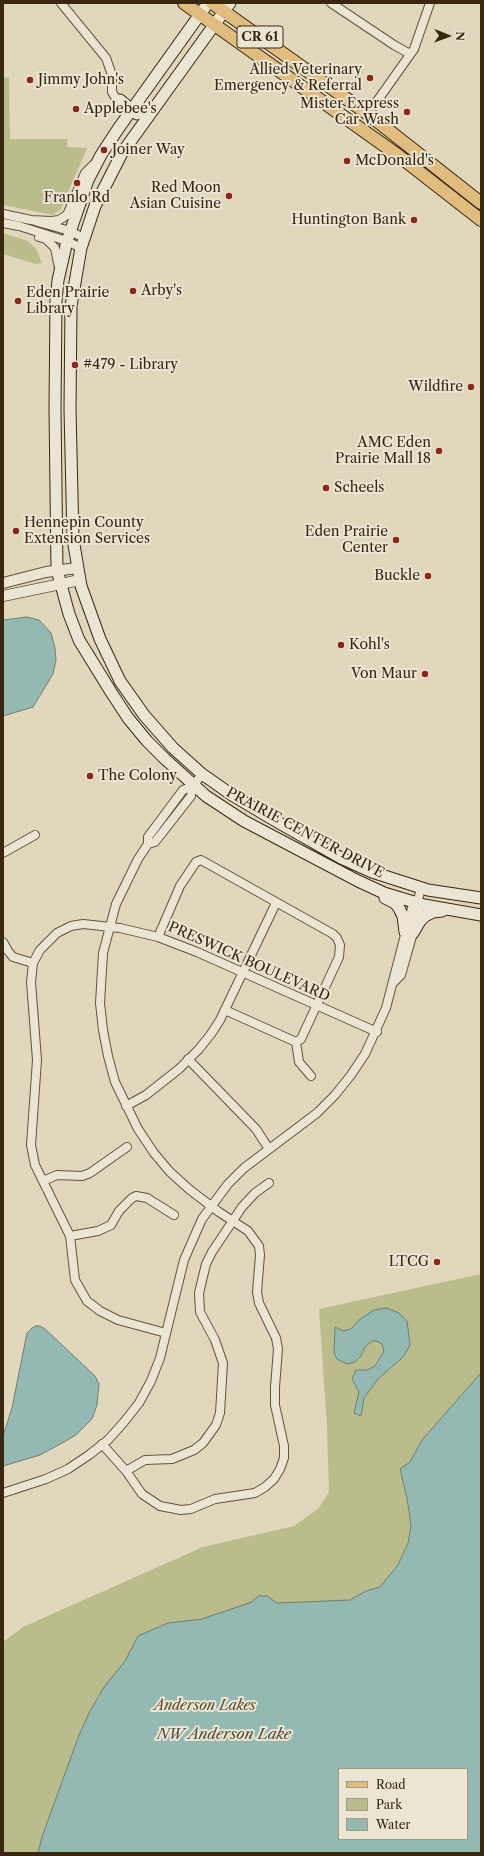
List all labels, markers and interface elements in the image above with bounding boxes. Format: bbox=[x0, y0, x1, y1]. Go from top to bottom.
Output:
north arrow bbox=[428, 16, 468, 56]
road number: CR 61 bbox=[237, 26, 283, 48]
text: N bbox=[453, 31, 467, 41]
place label: Allied Veterinary Emergency & Referral bbox=[214, 62, 362, 94]
place label: Jimmy John's bbox=[38, 72, 124, 88]
marker: Allied Veterinary Emergency & Referral bbox=[365, 73, 375, 83]
marker: Jimmy John's bbox=[25, 75, 35, 85]
place label: Mister Express Car Wash bbox=[300, 96, 399, 128]
place label: Applebee's bbox=[84, 101, 157, 117]
marker: Applebee's bbox=[71, 104, 81, 114]
marker: Mister Express Car Wash bbox=[402, 107, 412, 117]
place label: Joiner Way bbox=[112, 142, 185, 158]
marker: Joiner Way bbox=[99, 145, 109, 155]
place label: McDonald's bbox=[355, 153, 434, 169]
marker: McDonald's bbox=[342, 156, 352, 166]
marker: Franlo Rd bbox=[72, 178, 82, 188]
place label: Red Moon Asian Cuisine bbox=[130, 180, 221, 212]
place label: Franlo Rd bbox=[44, 190, 110, 206]
marker: Red Moon Asian Cuisine bbox=[224, 191, 234, 201]
place label: Huntington Bank bbox=[291, 212, 406, 228]
marker: Huntington Bank bbox=[409, 215, 419, 225]
place label: Arby's bbox=[141, 283, 182, 299]
place label: Eden Prairie Library bbox=[26, 285, 109, 318]
marker: Arby's bbox=[128, 286, 138, 296]
marker: Eden Prairie Library bbox=[13, 296, 23, 306]
place label: #479 - Library bbox=[83, 357, 178, 373]
marker: #479 - Library bbox=[70, 360, 80, 370]
place label: Wildfire bbox=[408, 379, 463, 395]
marker: Wildfire bbox=[466, 382, 476, 392]
place label: AMC Eden Prairie Mall 18 bbox=[335, 435, 431, 468]
marker: AMC Eden Prairie Mall 18 bbox=[434, 446, 444, 456]
place label: Scheels bbox=[334, 480, 384, 496]
marker: Scheels bbox=[321, 483, 331, 493]
place label: Hennepin County Extension Services bbox=[24, 515, 150, 548]
place label: Eden Prairie Center bbox=[305, 524, 388, 556]
marker: Hennepin County Extension Services bbox=[11, 526, 21, 536]
marker: Eden Prairie Center bbox=[391, 535, 401, 545]
place label: Buckle bbox=[374, 568, 420, 584]
marker: Buckle bbox=[423, 571, 433, 581]
place label: Kohl's bbox=[349, 637, 390, 653]
marker: Kohl's bbox=[336, 640, 346, 650]
place label: Von Maur bbox=[351, 666, 417, 682]
marker: Von Maur bbox=[420, 669, 430, 679]
place label: The Colony bbox=[98, 768, 177, 784]
marker: The Colony bbox=[85, 771, 95, 781]
street label: PRAIRIE CENTER DRIVE bbox=[223, 784, 387, 882]
street label: PRESWICK BOULEVARD bbox=[166, 919, 332, 1005]
place label: LTCG bbox=[389, 1254, 429, 1270]
marker: LTCG bbox=[432, 1257, 442, 1267]
park label: Anderson Lakes bbox=[154, 1698, 256, 1714]
water label: NW Anderson Lake bbox=[157, 1726, 291, 1744]
legend bbox=[338, 1768, 468, 1840]
text: Road bbox=[376, 1777, 406, 1792]
text: Park bbox=[376, 1797, 402, 1812]
text: Water bbox=[376, 1817, 410, 1832]

